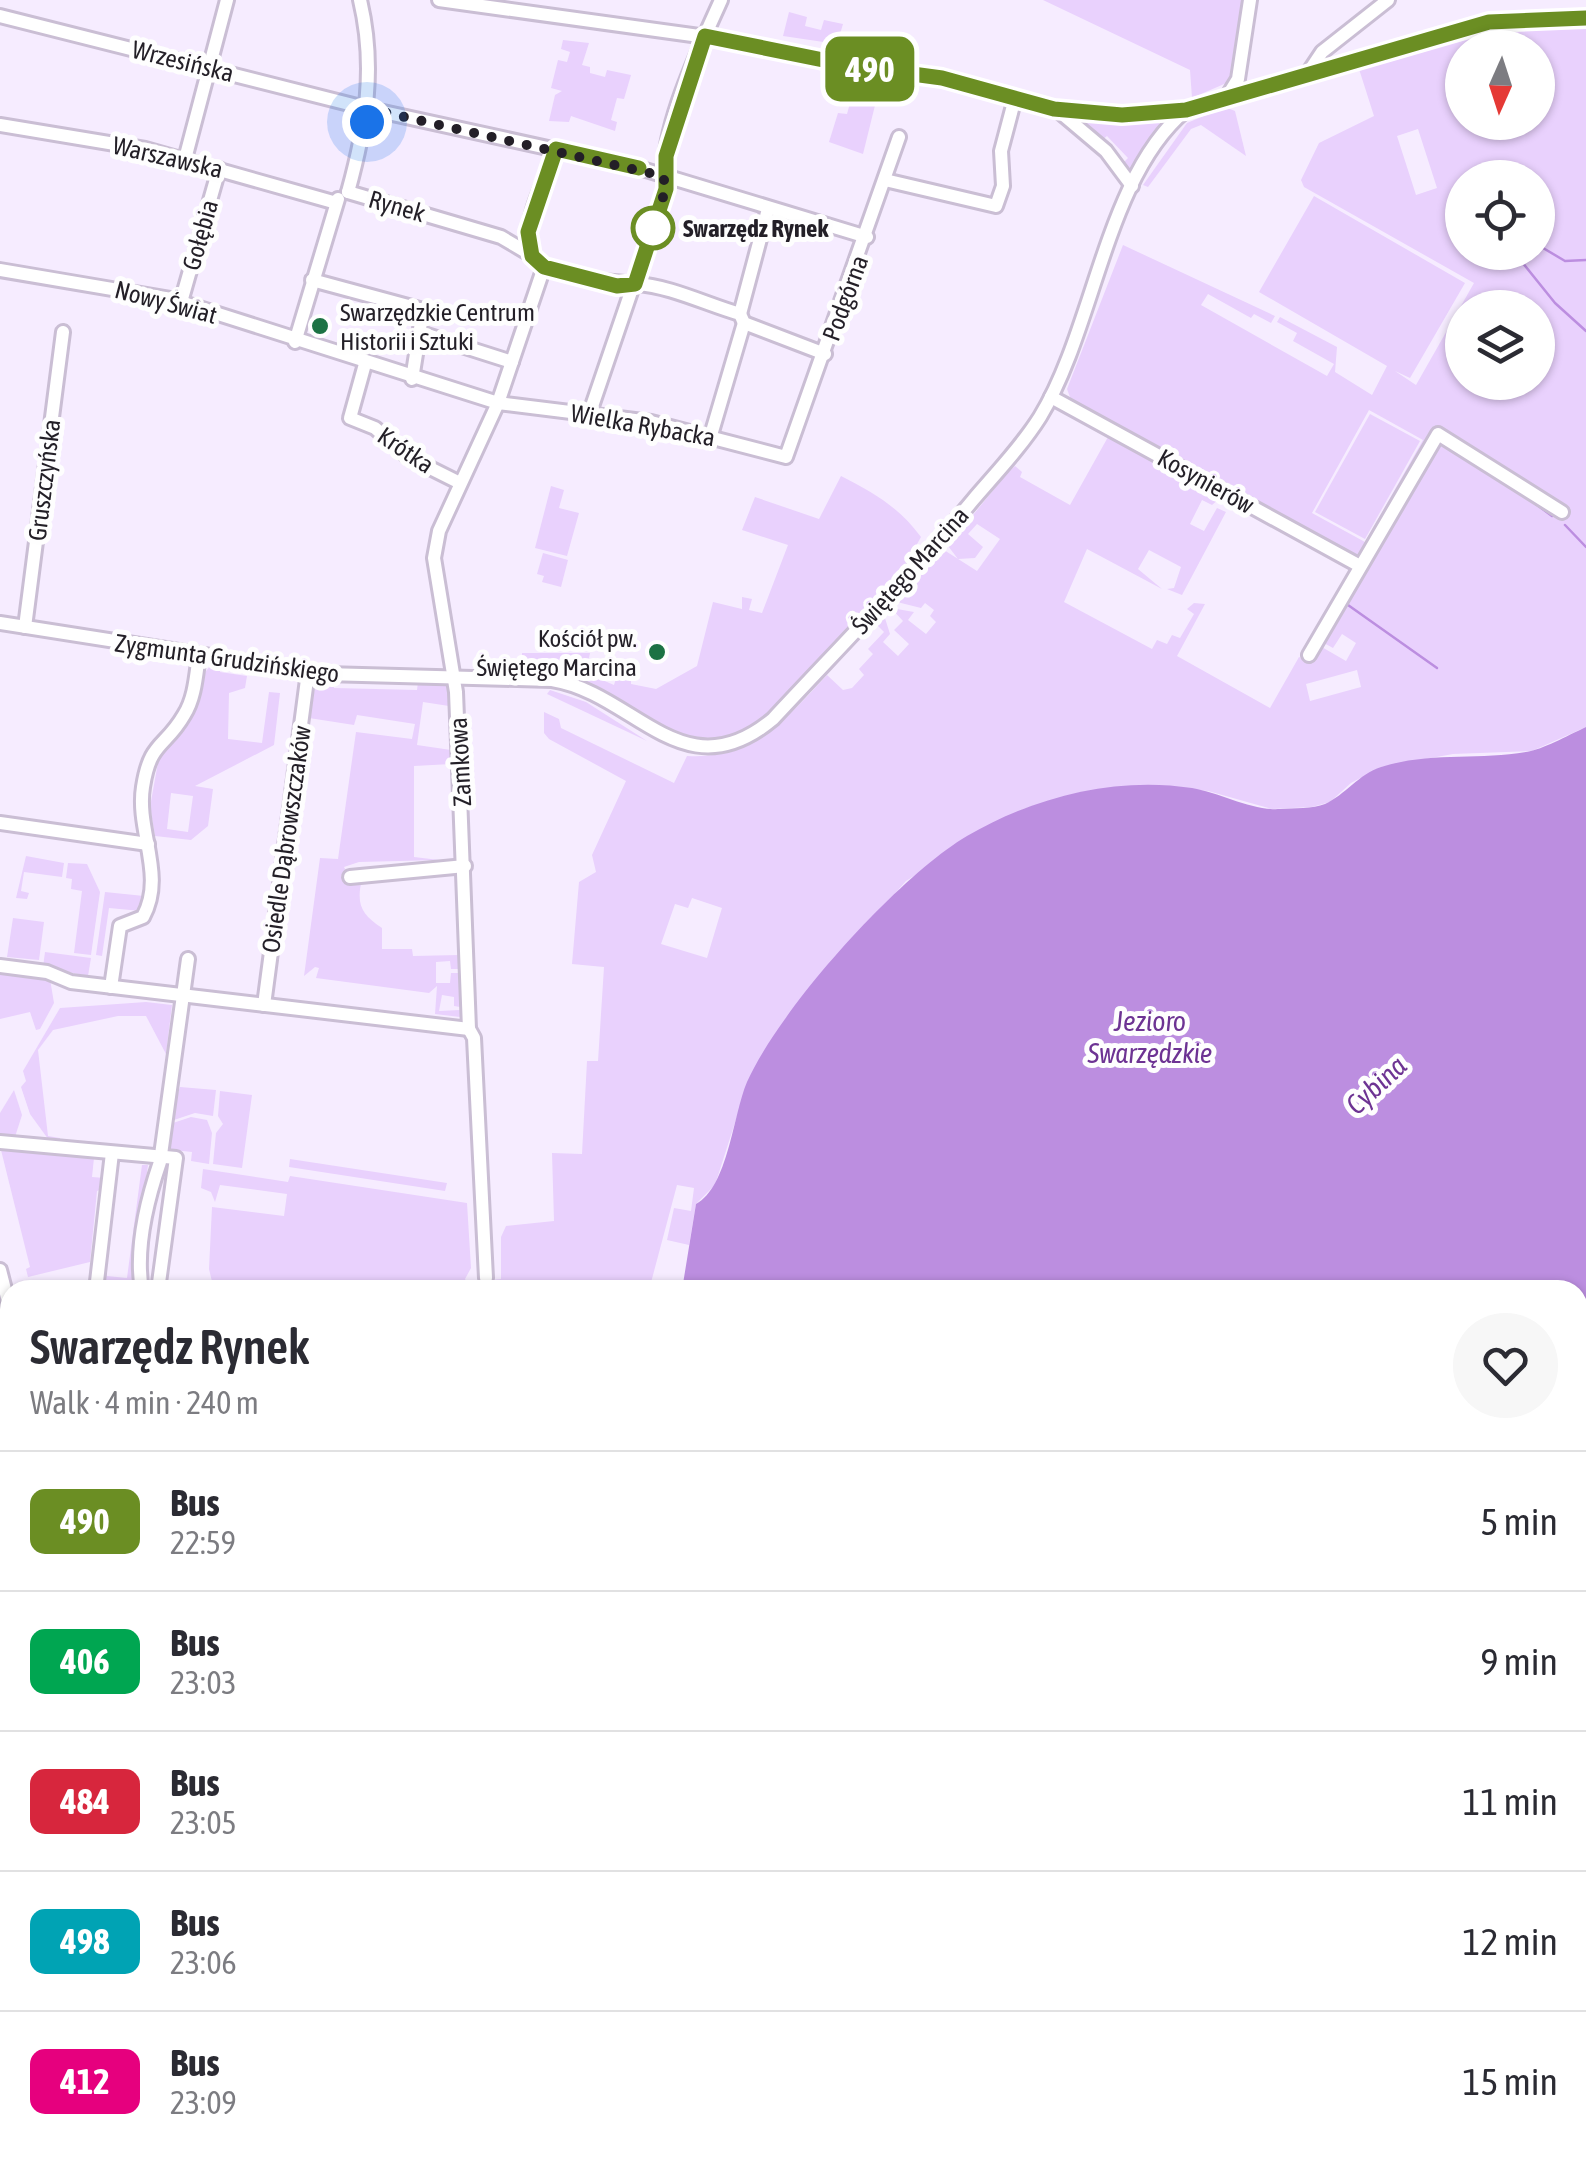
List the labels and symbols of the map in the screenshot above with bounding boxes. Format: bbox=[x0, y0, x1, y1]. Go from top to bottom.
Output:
north arrow bbox=[1445, 30, 1555, 140]
street label: Wrzesińska bbox=[129, 35, 237, 87]
line badge: 490 bbox=[812, 36, 928, 102]
your location bbox=[342, 97, 392, 147]
street label: Warszawska bbox=[110, 131, 226, 183]
street label: Rynek bbox=[366, 185, 428, 227]
street label: Gołębia bbox=[177, 197, 223, 273]
marker: Swarzędz Rynek bbox=[632, 207, 674, 249]
place label: Swarzędz Rynek bbox=[683, 214, 829, 242]
street label: Podgórna bbox=[817, 252, 873, 344]
street label: Nowy Świat bbox=[112, 275, 220, 329]
place label: Swarzędzkie Centrum Historii i Sztuki bbox=[340, 298, 535, 355]
marker: Swarzędzkie Centrum Historii i Sztuki bbox=[309, 315, 331, 337]
street label: Wielka Rybacka bbox=[569, 399, 717, 451]
street label: Gruszczyńska bbox=[23, 418, 65, 542]
street label: Krótka bbox=[373, 421, 439, 479]
street label: Kosynierów bbox=[1153, 443, 1259, 519]
street label: Świętego Marcina bbox=[846, 501, 974, 639]
place label: Kościół pw. Świętego Marcina bbox=[476, 624, 637, 681]
street label: Zygmunta Grudzińskiego bbox=[113, 628, 341, 688]
marker: Kościół pw. Świętego Marcina bbox=[646, 641, 668, 663]
street label: Zamkowa bbox=[444, 717, 476, 807]
street label: Osiedle Dąbrowszczaków bbox=[256, 724, 316, 954]
water label: Jezioro Swarzędzkie bbox=[1086, 1005, 1213, 1069]
water label: Cybina bbox=[1339, 1049, 1413, 1121]

